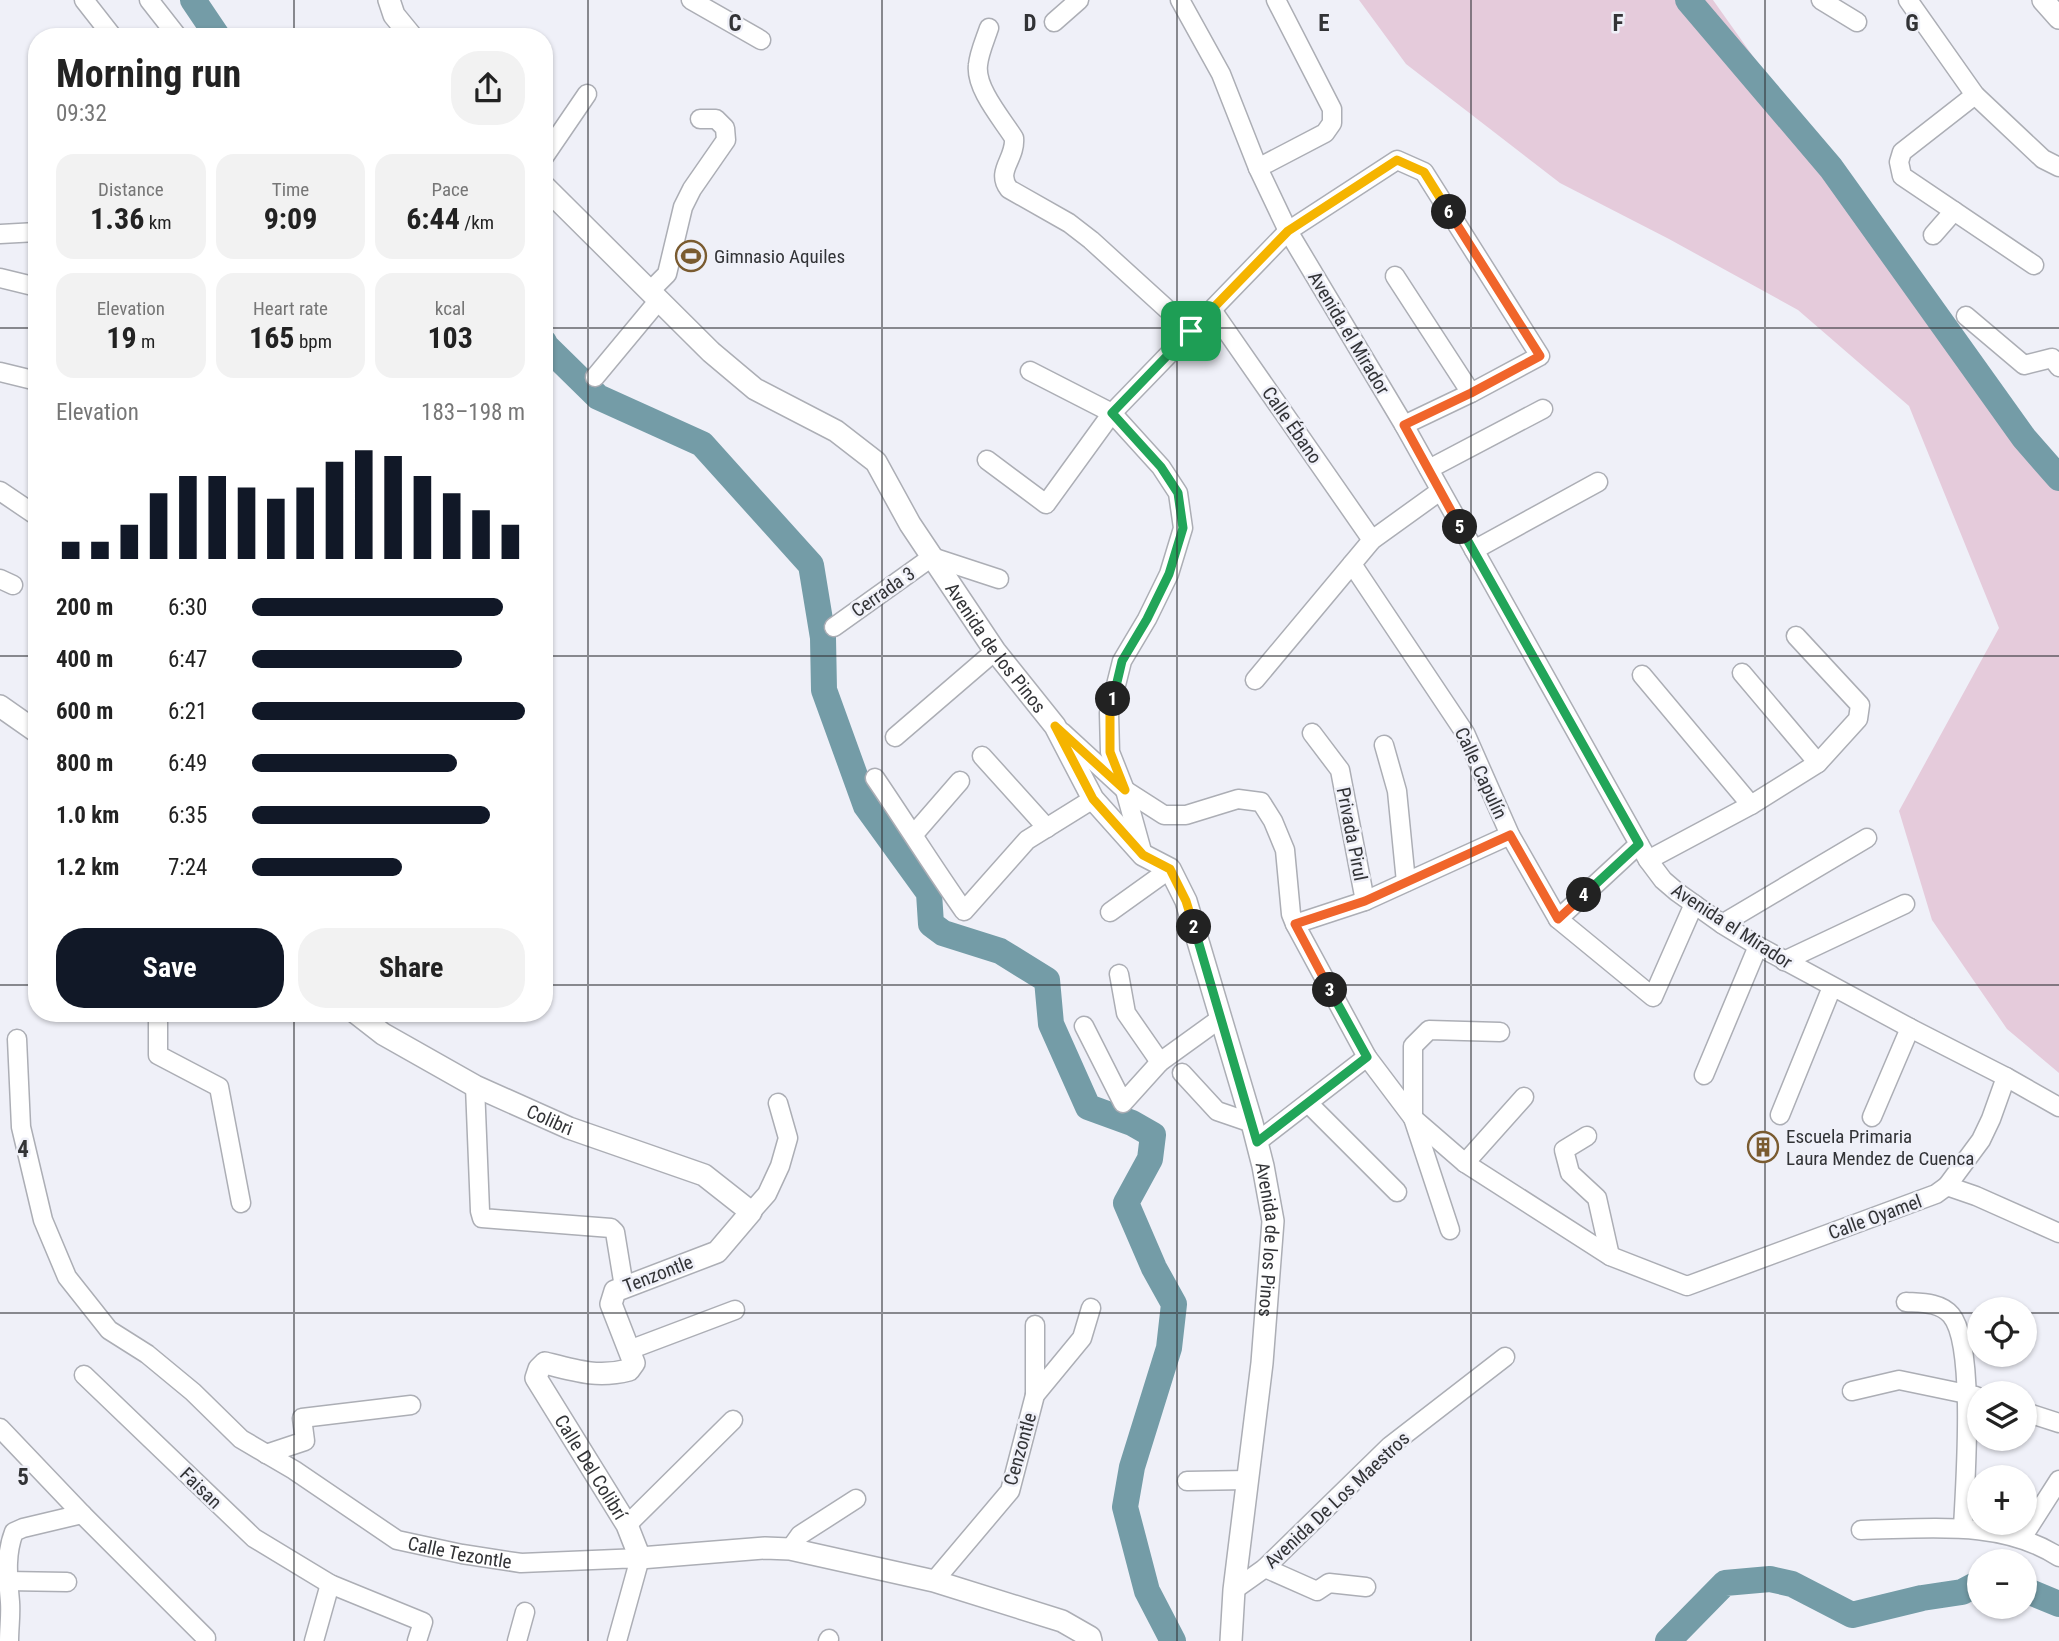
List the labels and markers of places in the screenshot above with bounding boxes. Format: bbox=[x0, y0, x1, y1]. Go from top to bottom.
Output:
pin: 6 bbox=[1432, 194, 1466, 230]
sports icon: Gimnasio Aquiles bbox=[674, 239, 708, 273]
place label: Gimnasio Aquiles bbox=[714, 245, 845, 268]
pin bbox=[1161, 301, 1221, 361]
pin: 5 bbox=[1442, 510, 1478, 544]
pin: 1 bbox=[1096, 682, 1130, 716]
pin: 4 bbox=[1566, 878, 1602, 912]
pin: 2 bbox=[1176, 909, 1212, 944]
pin: 3 bbox=[1312, 972, 1348, 1007]
place label: Escuela Primaria Laura Mendez de Cuenca bbox=[1786, 1125, 1974, 1170]
building icon: Escuela Primaria Laura Mendez de Cuenca bbox=[1746, 1130, 1780, 1164]

